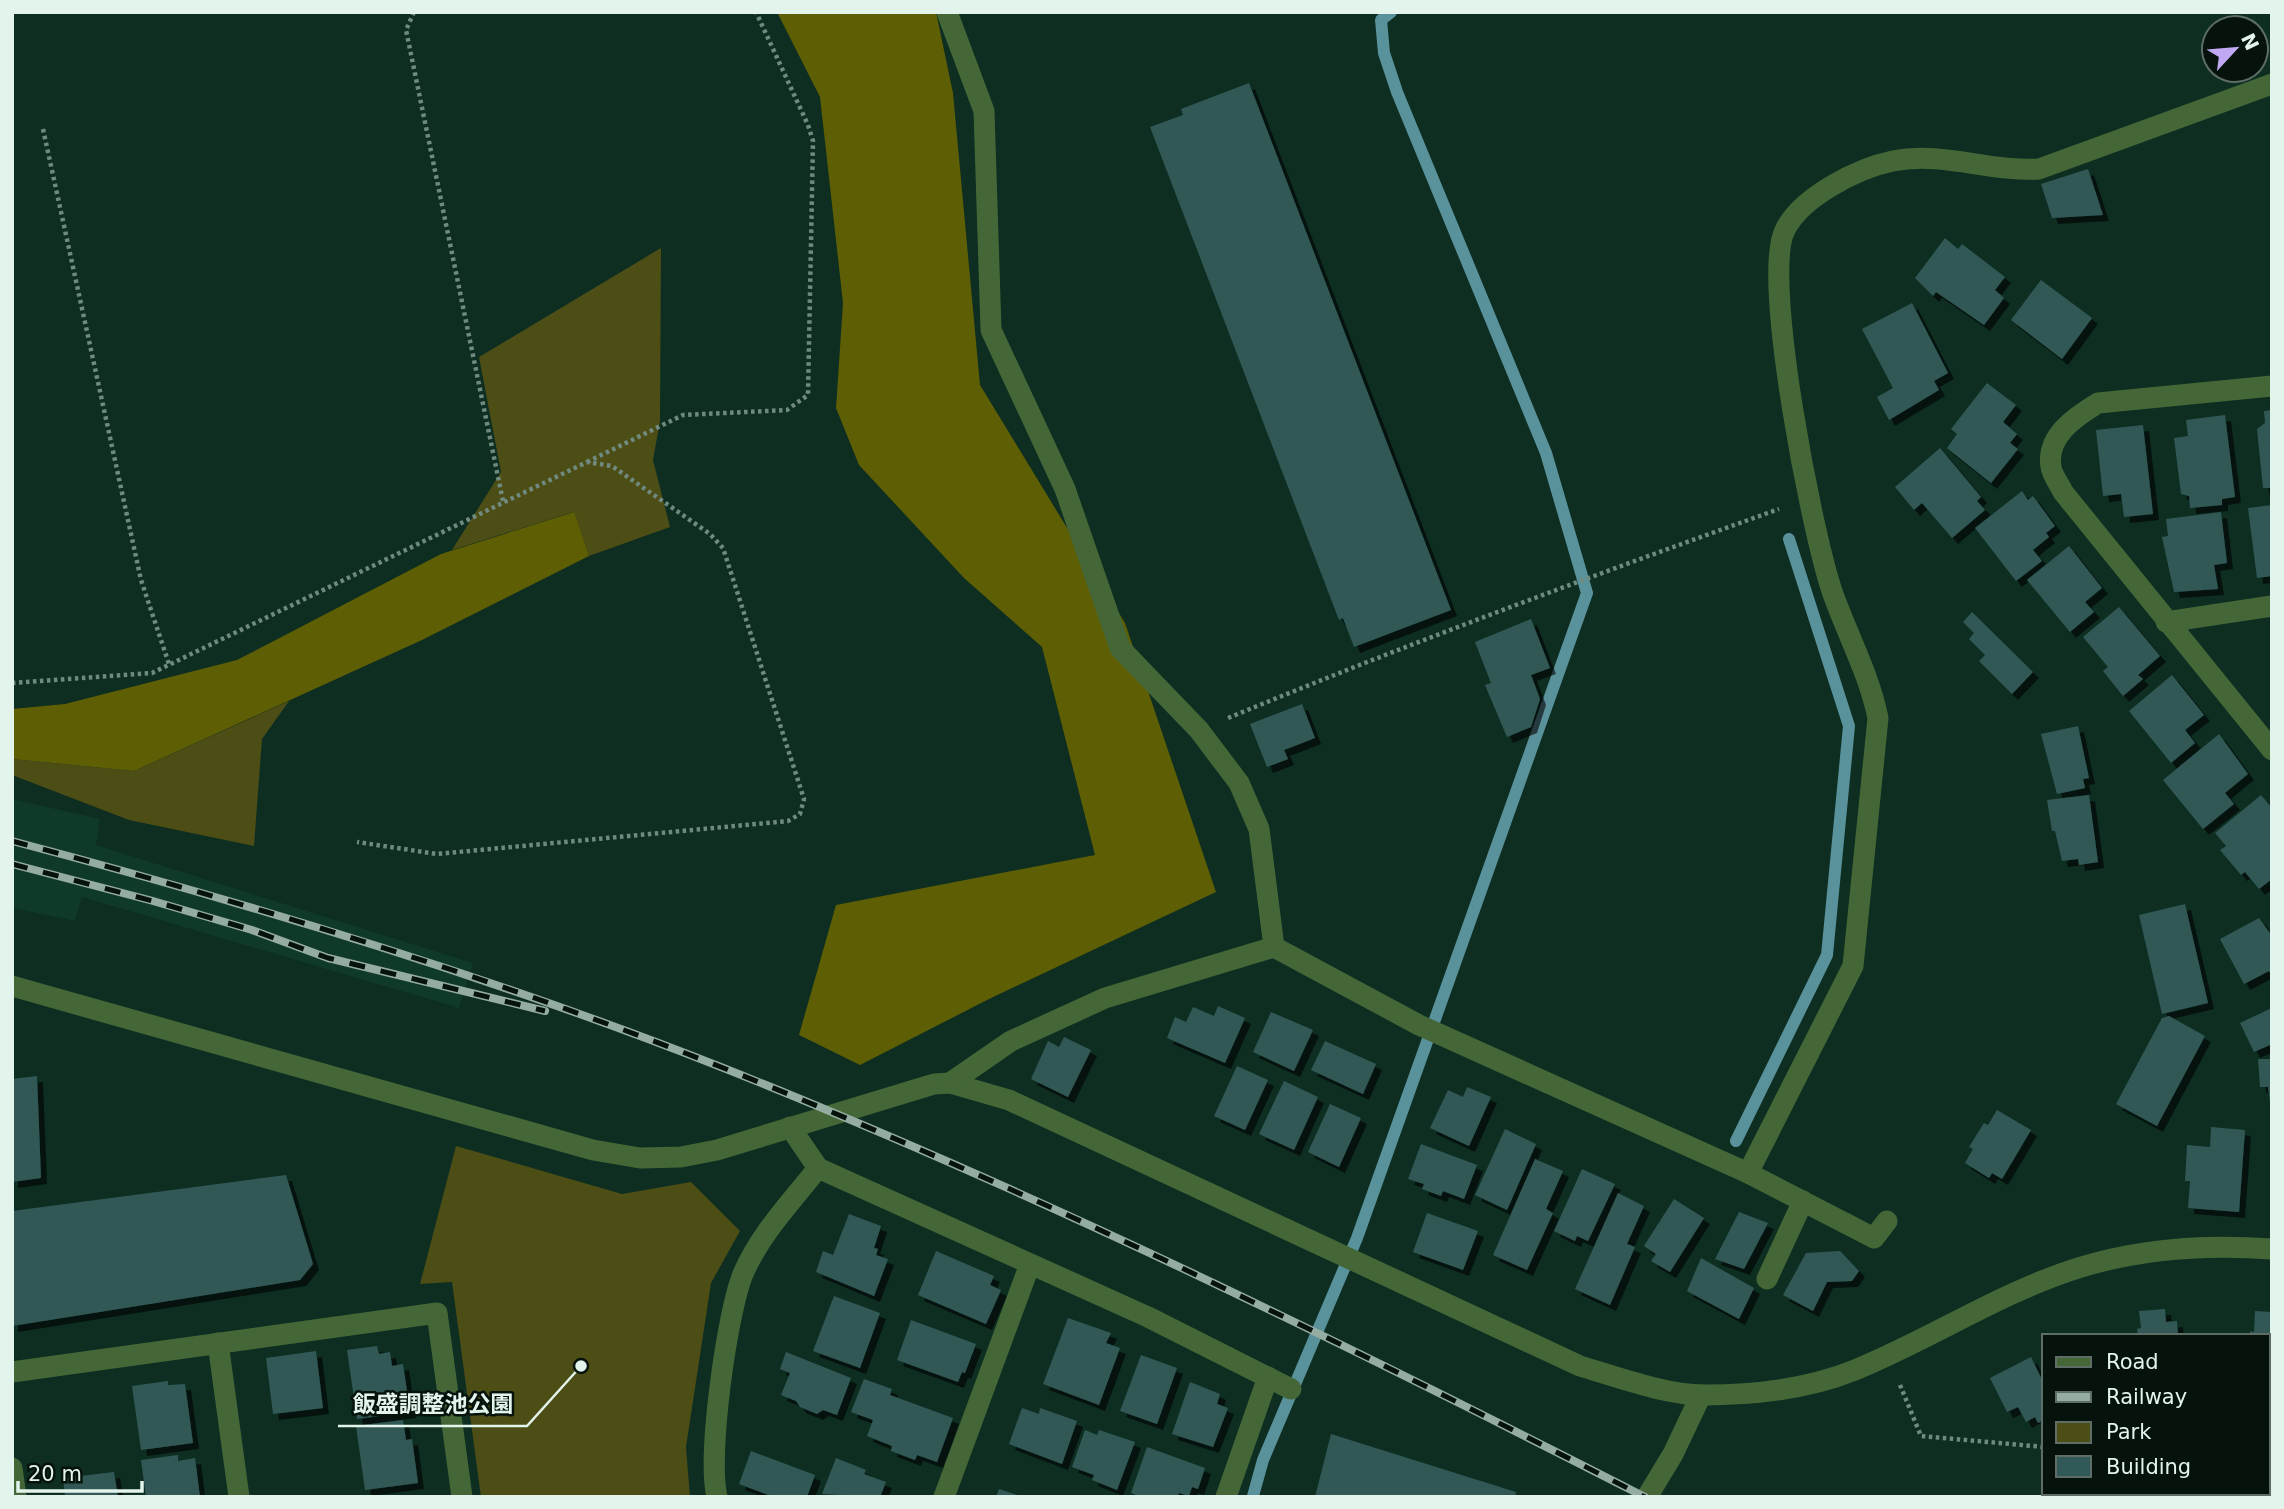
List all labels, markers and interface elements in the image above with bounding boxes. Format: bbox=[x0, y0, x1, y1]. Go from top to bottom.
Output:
north arrow bbox=[2200, 14, 2270, 84]
text: N bbox=[2237, 30, 2264, 54]
legend bbox=[2042, 1334, 2270, 1495]
text: Road bbox=[2106, 1350, 2159, 1374]
callout: 飯盛調整池公園 bbox=[338, 1382, 527, 1426]
text: Railway bbox=[2106, 1385, 2187, 1409]
text: 飯盛調整池公園 bbox=[353, 1391, 514, 1417]
text: Park bbox=[2106, 1420, 2152, 1444]
scale bar bbox=[18, 1450, 142, 1494]
text: Building bbox=[2106, 1455, 2191, 1479]
text: 20 m bbox=[28, 1462, 82, 1486]

